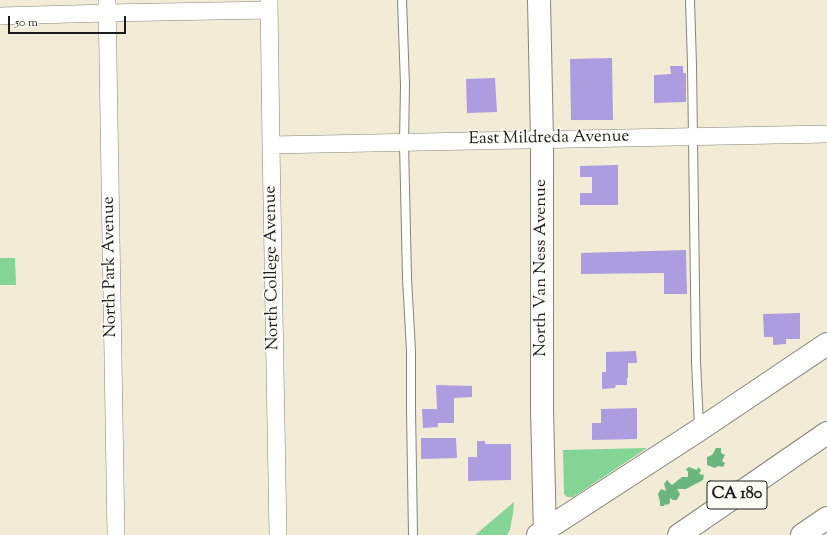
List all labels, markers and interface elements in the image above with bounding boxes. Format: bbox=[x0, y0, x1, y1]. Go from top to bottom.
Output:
scale bar bbox=[10, 8, 128, 34]
text: 50 m bbox=[15, 14, 38, 32]
street label: East Mildreda Avenue bbox=[468, 127, 630, 151]
street label: North Van Ness Avenue bbox=[532, 179, 552, 357]
street label: North College Avenue bbox=[261, 186, 285, 350]
street label: North Park Avenue bbox=[100, 196, 122, 338]
road number: CA 180 bbox=[707, 481, 767, 509]

